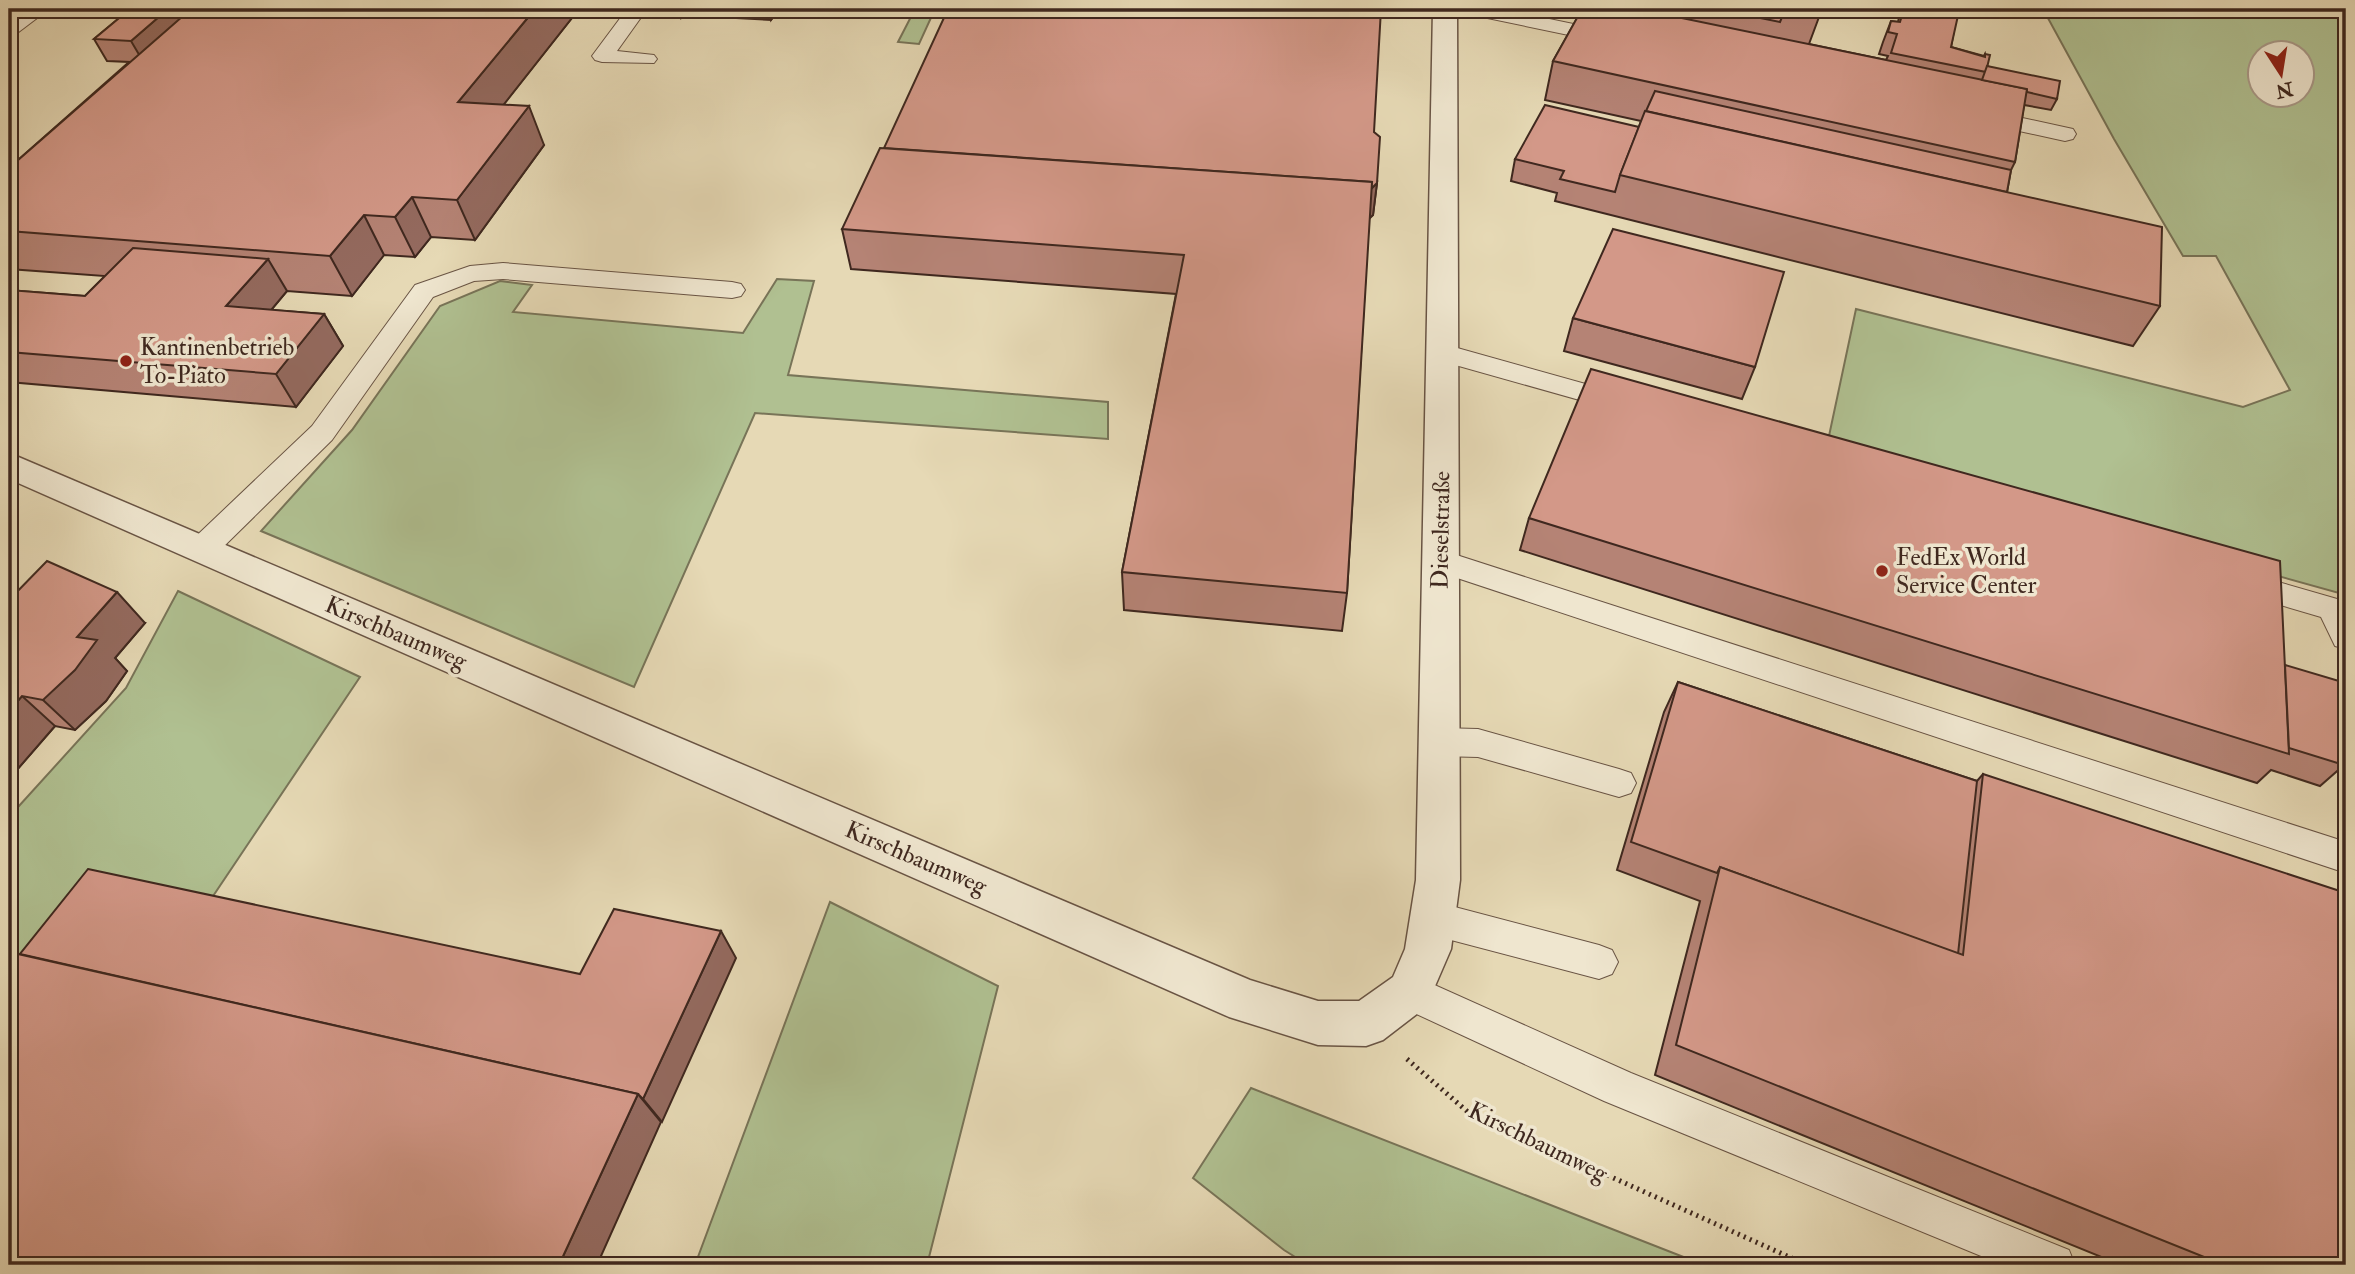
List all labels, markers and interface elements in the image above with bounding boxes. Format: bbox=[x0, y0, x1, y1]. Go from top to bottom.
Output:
north arrow bbox=[2246, 38, 2316, 108]
text: N bbox=[2273, 76, 2296, 103]
place label: Kantinenbetrieb To-Piato bbox=[140, 332, 295, 391]
marker: Kantinenbetrieb To-Piato bbox=[118, 353, 134, 369]
street label: Dieselstraße bbox=[1424, 471, 1458, 589]
place label: FedEx World Service Center bbox=[1896, 542, 2037, 601]
marker: FedEx World Service Center bbox=[1874, 563, 1890, 579]
street label: Kirschbaumweg bbox=[320, 589, 473, 677]
street label: Kirschbaumweg bbox=[840, 814, 993, 902]
street label: Kirschbaumweg bbox=[1463, 1095, 1614, 1190]

